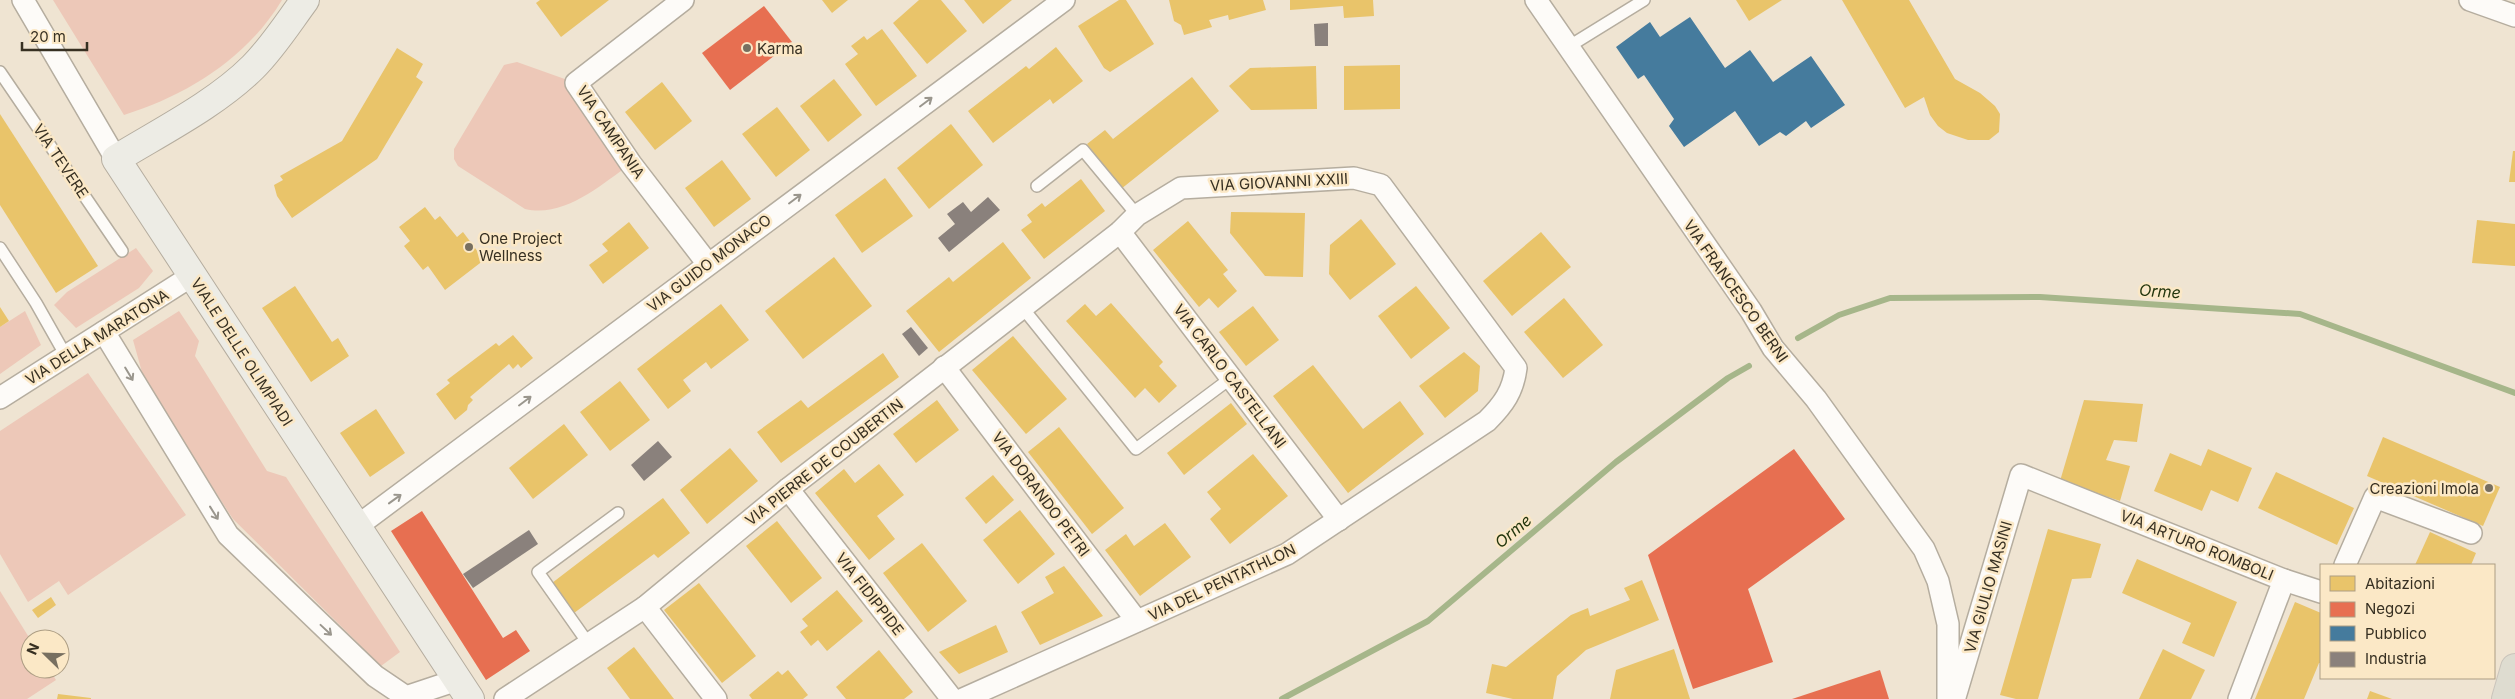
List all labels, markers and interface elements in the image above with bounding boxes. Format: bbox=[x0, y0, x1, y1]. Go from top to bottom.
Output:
scale bar bbox=[22, 20, 88, 52]
text: 20 m bbox=[30, 27, 66, 46]
place label: Karma bbox=[757, 39, 803, 58]
marker: Karma bbox=[741, 42, 753, 54]
street label: VIA CAMPANIA bbox=[573, 82, 649, 182]
one-way arrow bbox=[919, 97, 933, 107]
street label: VIA TEVERE bbox=[29, 120, 93, 202]
street label: VIA GIOVANNI XXIII bbox=[1209, 169, 1349, 195]
one-way arrow bbox=[788, 194, 802, 204]
street label: VIA GUIDO MONACO bbox=[643, 210, 775, 316]
street label: VIA FRANCESCO BERNI bbox=[1680, 216, 1792, 366]
place label: One Project Wellness bbox=[479, 229, 562, 265]
marker: One Project Wellness bbox=[463, 241, 475, 253]
street label: VIALE DELLE OLIMPIADI bbox=[187, 274, 297, 430]
water label: Orme bbox=[2138, 280, 2182, 302]
street label: VIA DELLA MARATONA bbox=[22, 285, 172, 389]
street label: VIA CARLO CASTELLANI bbox=[1170, 300, 1290, 452]
one-way arrow bbox=[125, 367, 135, 381]
street label: VIA PIERRE DE COUBERTIN bbox=[741, 394, 907, 530]
one-way arrow bbox=[518, 396, 531, 407]
street label: VIA DORANDO PETRI bbox=[988, 428, 1094, 560]
place label: Creazioni Imola bbox=[2369, 479, 2479, 498]
marker: Creazioni Imola bbox=[2483, 482, 2495, 494]
one-way arrow bbox=[388, 494, 402, 504]
one-way arrow bbox=[209, 505, 219, 519]
street label: VIA ARTURO ROMBOLI bbox=[2118, 506, 2276, 584]
water label: Orme bbox=[1491, 510, 1535, 552]
street label: VIA GIULIO MASINI bbox=[1960, 519, 2016, 655]
street label: VIA DEL PENTATHLON bbox=[1145, 539, 1299, 625]
street label: VIA FIDIPPIDE bbox=[832, 549, 908, 639]
legend bbox=[2320, 564, 2495, 679]
text: Abitazioni bbox=[2365, 574, 2435, 593]
text: Negozi bbox=[2365, 599, 2415, 618]
one-way arrow bbox=[319, 624, 332, 636]
text: Pubblico bbox=[2365, 624, 2427, 643]
north arrow bbox=[20, 629, 70, 679]
text: N bbox=[23, 640, 42, 657]
text: Industria bbox=[2365, 649, 2427, 668]

